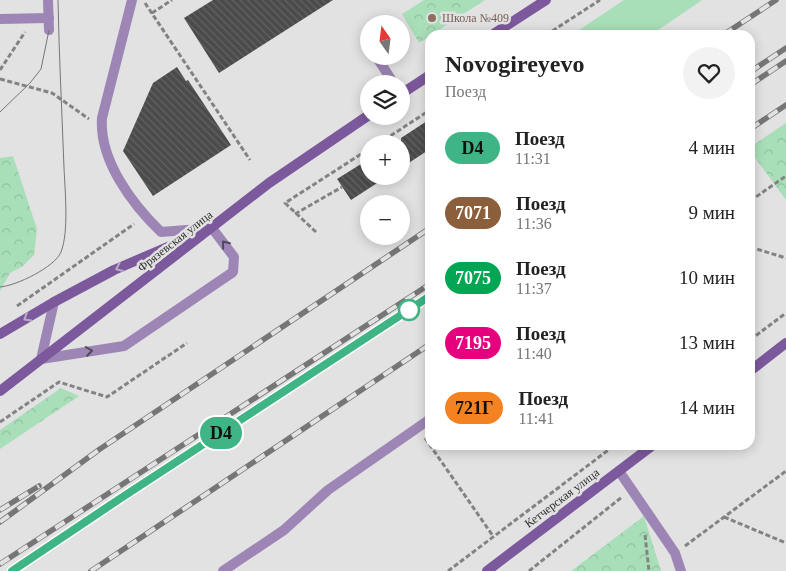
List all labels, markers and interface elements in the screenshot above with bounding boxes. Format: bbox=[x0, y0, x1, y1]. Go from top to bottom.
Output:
place label: Школа №409 bbox=[442, 11, 509, 25]
marker: Школа №409 bbox=[426, 12, 438, 24]
north arrow bbox=[360, 15, 410, 65]
map controls bbox=[360, 15, 410, 245]
button: heart bbox=[683, 47, 735, 99]
text: Novogireyevo bbox=[445, 51, 585, 77]
button: layers bbox=[360, 75, 410, 125]
text: Поезд bbox=[445, 83, 486, 100]
text: Поезд bbox=[515, 128, 565, 149]
button: + bbox=[360, 135, 410, 185]
text: 4 мин bbox=[688, 137, 735, 158]
text: D4 bbox=[462, 138, 484, 158]
text: 11:31 bbox=[515, 150, 551, 167]
text: Поезд bbox=[516, 193, 566, 214]
button: − bbox=[360, 195, 410, 245]
text: 9 мин bbox=[688, 202, 735, 223]
text: 7071 bbox=[455, 203, 491, 223]
street label: Фрязевская улица bbox=[135, 207, 216, 275]
text: 11:36 bbox=[516, 215, 552, 232]
one-way arrow bbox=[222, 241, 230, 250]
text: Поезд bbox=[516, 258, 566, 279]
one-way arrow bbox=[115, 262, 124, 273]
text: 10 мин bbox=[679, 267, 735, 288]
text: 7075 bbox=[455, 268, 491, 288]
text: 11:37 bbox=[516, 280, 552, 297]
unlabelled marker bbox=[398, 299, 420, 321]
one-way arrow bbox=[23, 311, 32, 321]
text: Поезд bbox=[516, 323, 566, 344]
text: 13 мин bbox=[679, 332, 735, 353]
text: 7195 bbox=[455, 333, 491, 353]
text: 11:40 bbox=[516, 345, 552, 362]
one-way arrow bbox=[85, 347, 94, 357]
text: Поезд bbox=[518, 388, 568, 409]
text: 14 мин bbox=[679, 397, 735, 418]
text: 721Г bbox=[455, 398, 493, 418]
text: 11:41 bbox=[518, 410, 554, 427]
line badge: D4 bbox=[198, 417, 244, 449]
text: D4 bbox=[210, 423, 232, 443]
street label: Кетчерская улица bbox=[522, 465, 603, 531]

